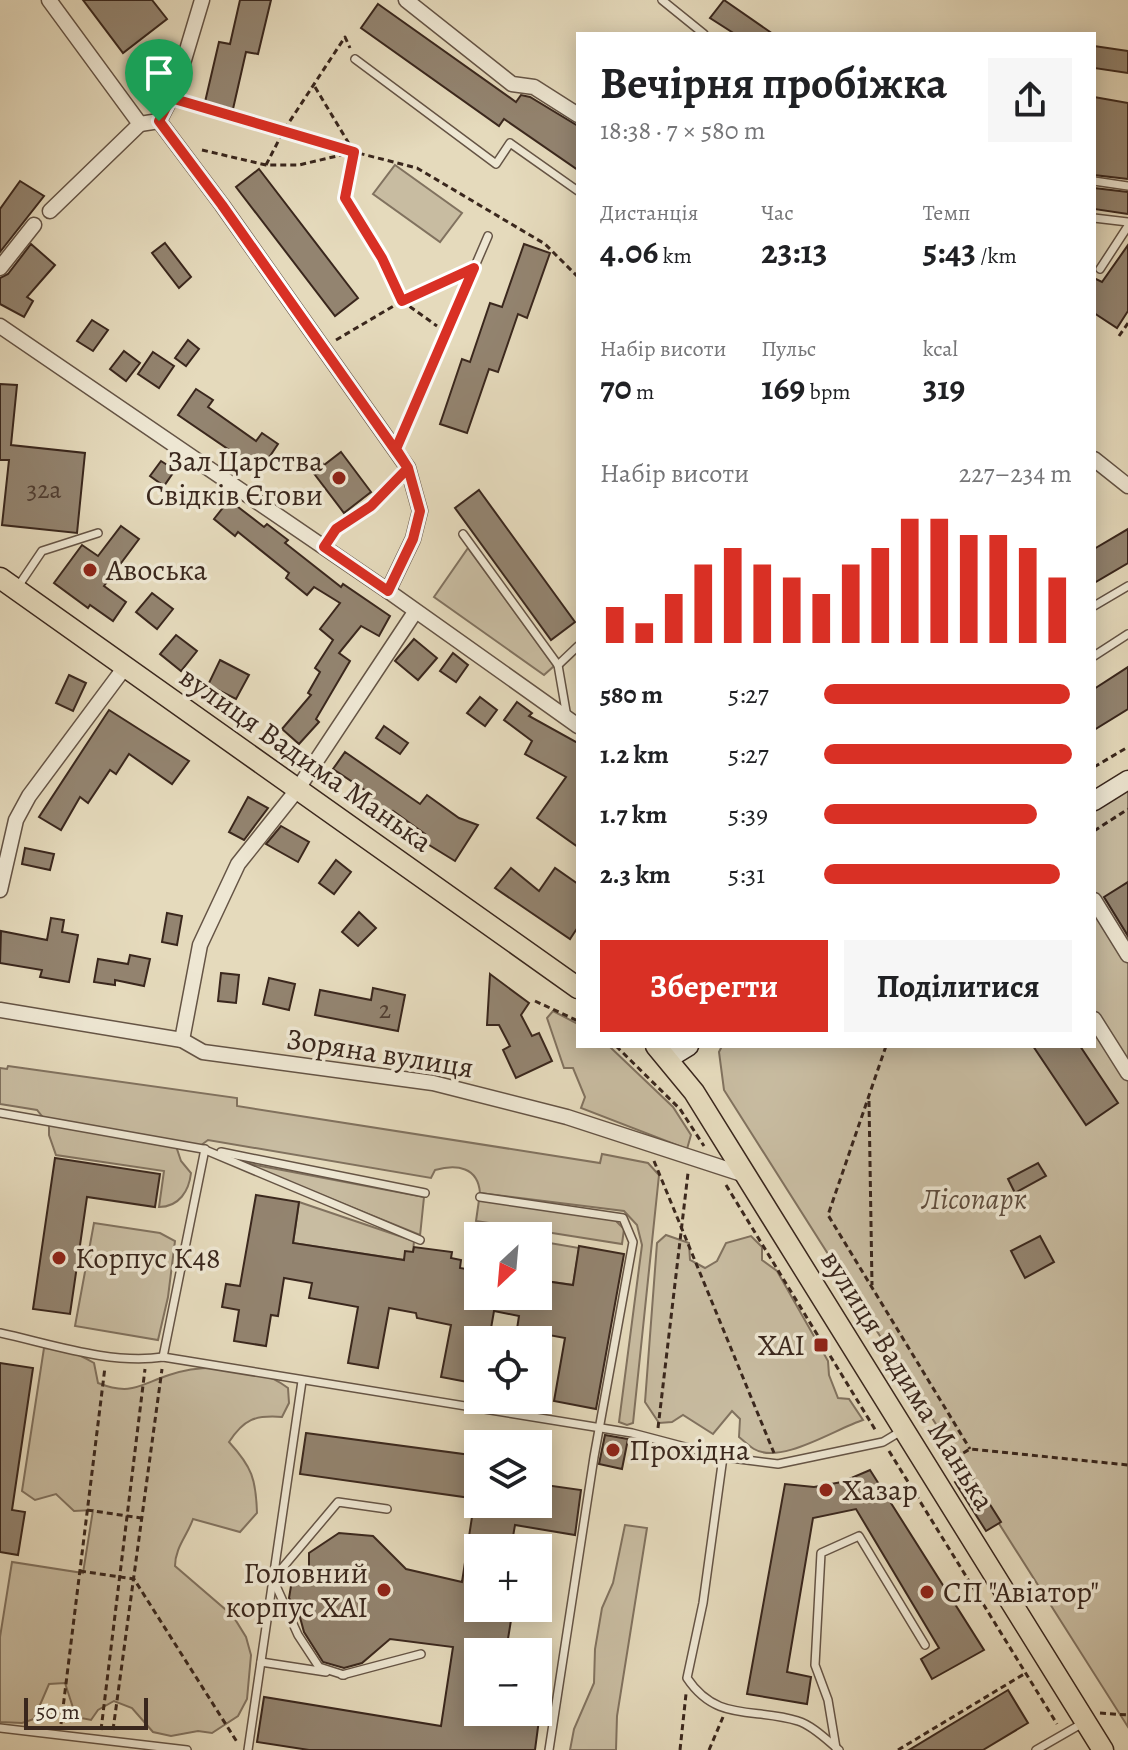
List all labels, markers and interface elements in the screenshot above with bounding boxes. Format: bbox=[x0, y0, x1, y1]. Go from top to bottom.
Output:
pin bbox=[125, 39, 193, 121]
icon: arrive bbox=[137, 51, 181, 95]
text: Вечірня пробіжка bbox=[600, 53, 947, 113]
button: share bbox=[988, 58, 1072, 142]
text: 18:38 · 7 × 580 m bbox=[600, 113, 765, 148]
text: Дистанція bbox=[600, 198, 698, 228]
text: Час bbox=[761, 198, 794, 228]
text: Темп bbox=[923, 198, 971, 228]
text: 4.06 bbox=[600, 228, 658, 275]
text: 23:13 bbox=[761, 228, 827, 275]
text: 5:43 bbox=[923, 228, 976, 275]
text: km bbox=[658, 241, 692, 271]
text: /km bbox=[976, 241, 1017, 271]
text: Набір висоти bbox=[600, 334, 726, 364]
text: Пульс bbox=[761, 334, 816, 364]
text: kcal bbox=[923, 334, 958, 364]
text: 70 bbox=[600, 364, 632, 411]
text: 169 bbox=[761, 364, 805, 411]
text: 319 bbox=[923, 364, 965, 411]
text: m bbox=[632, 377, 654, 407]
text: bpm bbox=[805, 377, 851, 407]
place label: Зал Царства Свідків Єгови bbox=[146, 441, 323, 515]
text: Набір висоти bbox=[600, 456, 749, 491]
text: 227–234 m bbox=[959, 456, 1072, 491]
marker: Зал Царства Свідків Єгови bbox=[330, 469, 348, 487]
house number: 32а bbox=[26, 472, 62, 507]
place label: Авоська bbox=[105, 550, 207, 590]
marker: Авоська bbox=[81, 561, 99, 579]
street label: вулиця Вадима Манька bbox=[172, 657, 440, 861]
text: 580 m bbox=[600, 677, 663, 712]
text: 5:27 bbox=[728, 677, 769, 712]
text: 1.2 km bbox=[600, 737, 669, 772]
text: 5:27 bbox=[728, 737, 769, 772]
text: 1.7 km bbox=[600, 797, 667, 832]
text: 5:39 bbox=[728, 797, 768, 832]
text: 2.3 km bbox=[600, 857, 671, 892]
text: 5:31 bbox=[728, 857, 765, 892]
button: Зберегти bbox=[600, 940, 828, 1032]
button: Поділитися bbox=[844, 940, 1072, 1032]
house number: 2 bbox=[379, 992, 391, 1027]
street label: Зоряна вулиця bbox=[283, 1018, 477, 1088]
park label: Лісопарк bbox=[920, 1179, 1027, 1219]
north arrow bbox=[464, 1222, 552, 1310]
map controls bbox=[464, 1222, 552, 1726]
place label: Корпус К48 bbox=[75, 1238, 221, 1278]
street label: вулиця Вадима Манька bbox=[812, 1242, 1004, 1518]
marker: Корпус К48 bbox=[50, 1249, 68, 1267]
place label: ХАІ bbox=[757, 1325, 805, 1365]
button: locate bbox=[464, 1326, 552, 1414]
marker: ХАІ bbox=[812, 1336, 830, 1354]
button: layers bbox=[464, 1430, 552, 1518]
place label: Прохідна bbox=[629, 1430, 750, 1470]
marker: Прохідна bbox=[604, 1441, 622, 1459]
place label: Хазар bbox=[842, 1470, 918, 1510]
marker: Хазар bbox=[817, 1481, 835, 1499]
button: + bbox=[464, 1534, 552, 1622]
place label: Головний корпус ХАІ bbox=[225, 1553, 368, 1627]
place label: СП "Авіатор" bbox=[943, 1572, 1099, 1612]
marker: Головний корпус ХАІ bbox=[375, 1581, 393, 1599]
marker: СП "Авіатор" bbox=[918, 1583, 936, 1601]
button: − bbox=[464, 1638, 552, 1726]
scale bar bbox=[24, 1694, 148, 1730]
text: 50 m bbox=[36, 1697, 80, 1727]

